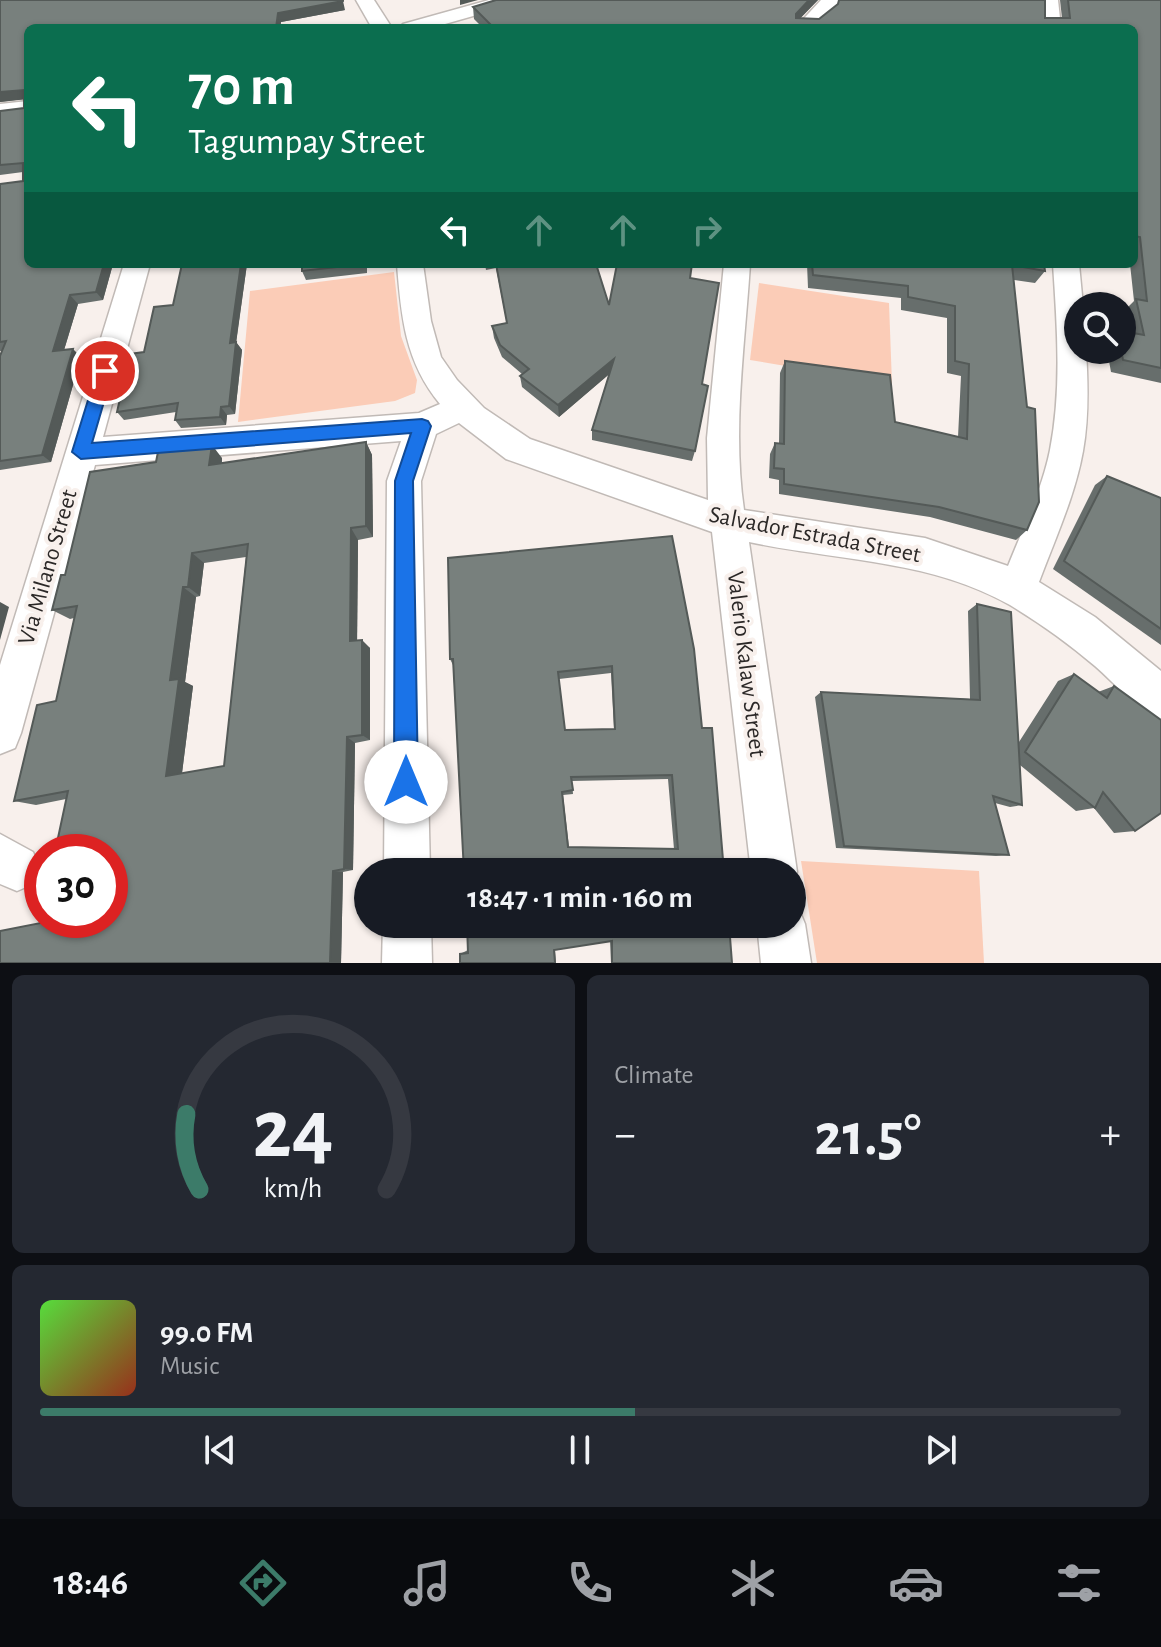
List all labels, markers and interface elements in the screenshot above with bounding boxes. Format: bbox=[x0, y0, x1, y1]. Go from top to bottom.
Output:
icon: left bbox=[56, 56, 160, 160]
text: 70 m bbox=[188, 59, 295, 115]
text: Tagumpay Street bbox=[188, 124, 425, 160]
icon: left bbox=[433, 208, 477, 252]
icon: ahead bbox=[517, 208, 561, 252]
icon: ahead bbox=[601, 208, 645, 252]
icon: right bbox=[685, 208, 729, 252]
map controls bbox=[1064, 292, 1136, 364]
button: search bbox=[1064, 292, 1136, 364]
pin bbox=[71, 337, 139, 405]
icon: arrive bbox=[83, 349, 127, 393]
street label: Via Milano Street bbox=[14, 486, 82, 648]
street label: Salvador Estrada Street bbox=[707, 503, 923, 567]
street label: Valerio Kalaw Street bbox=[723, 570, 769, 759]
position arrow bbox=[364, 740, 448, 824]
speed limit sign: 30 bbox=[24, 834, 128, 938]
text: 18:47 · 1 min · 160 m bbox=[467, 883, 693, 913]
text: Climate bbox=[615, 1062, 693, 1088]
text: 24 bbox=[253, 1089, 334, 1173]
text: 21.5° bbox=[814, 1106, 921, 1166]
text: − bbox=[615, 1113, 636, 1157]
text: + bbox=[1100, 1113, 1121, 1157]
text: km/h bbox=[264, 1174, 323, 1203]
text: 99.0 FM bbox=[160, 1318, 253, 1348]
text: Music bbox=[160, 1353, 219, 1379]
icon: previous bbox=[198, 1428, 242, 1472]
icon: pause bbox=[558, 1428, 602, 1472]
icon: next bbox=[919, 1428, 963, 1472]
icon: directions bbox=[235, 1555, 291, 1611]
icon: music bbox=[399, 1555, 455, 1611]
icon: phone bbox=[562, 1555, 618, 1611]
icon: climate bbox=[725, 1555, 781, 1611]
icon: car bbox=[888, 1555, 944, 1611]
icon: filters bbox=[1051, 1555, 1107, 1611]
text: 18:46 bbox=[54, 1565, 128, 1601]

